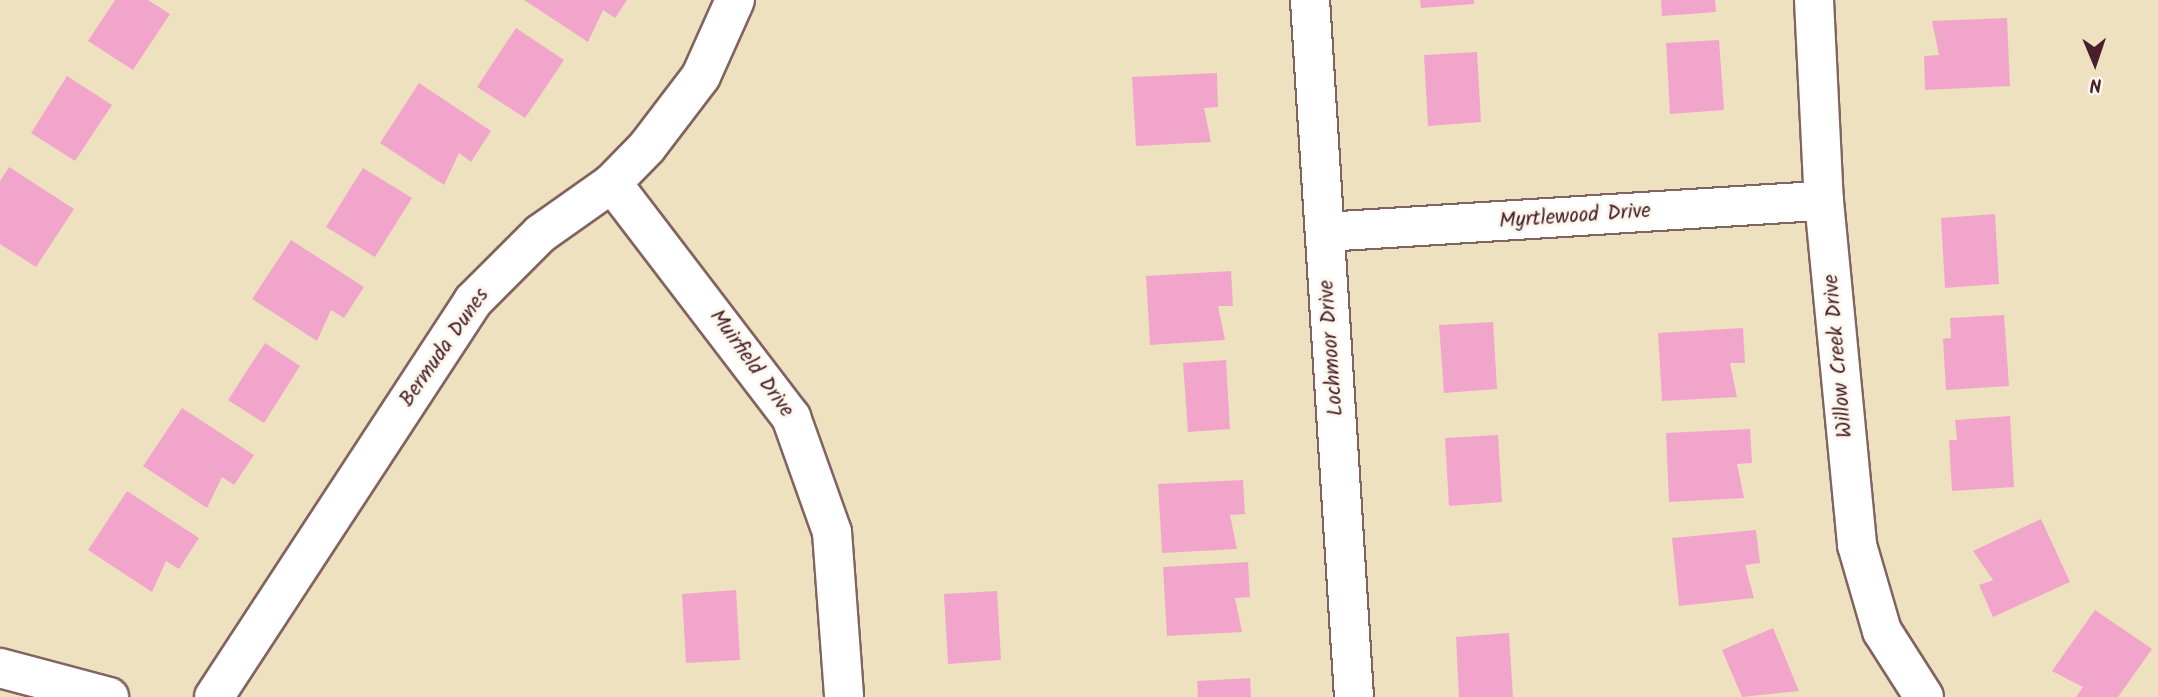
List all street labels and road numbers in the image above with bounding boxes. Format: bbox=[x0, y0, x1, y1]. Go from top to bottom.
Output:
street label: Myrtlewood Drive bbox=[1498, 199, 1652, 235]
street label: Willow Creek Drive bbox=[1819, 273, 1859, 439]
street label: Lochmoor Drive bbox=[1315, 279, 1349, 417]
street label: Bermuda Dunes bbox=[395, 284, 495, 412]
street label: Muirfield Drive bbox=[703, 305, 799, 423]

